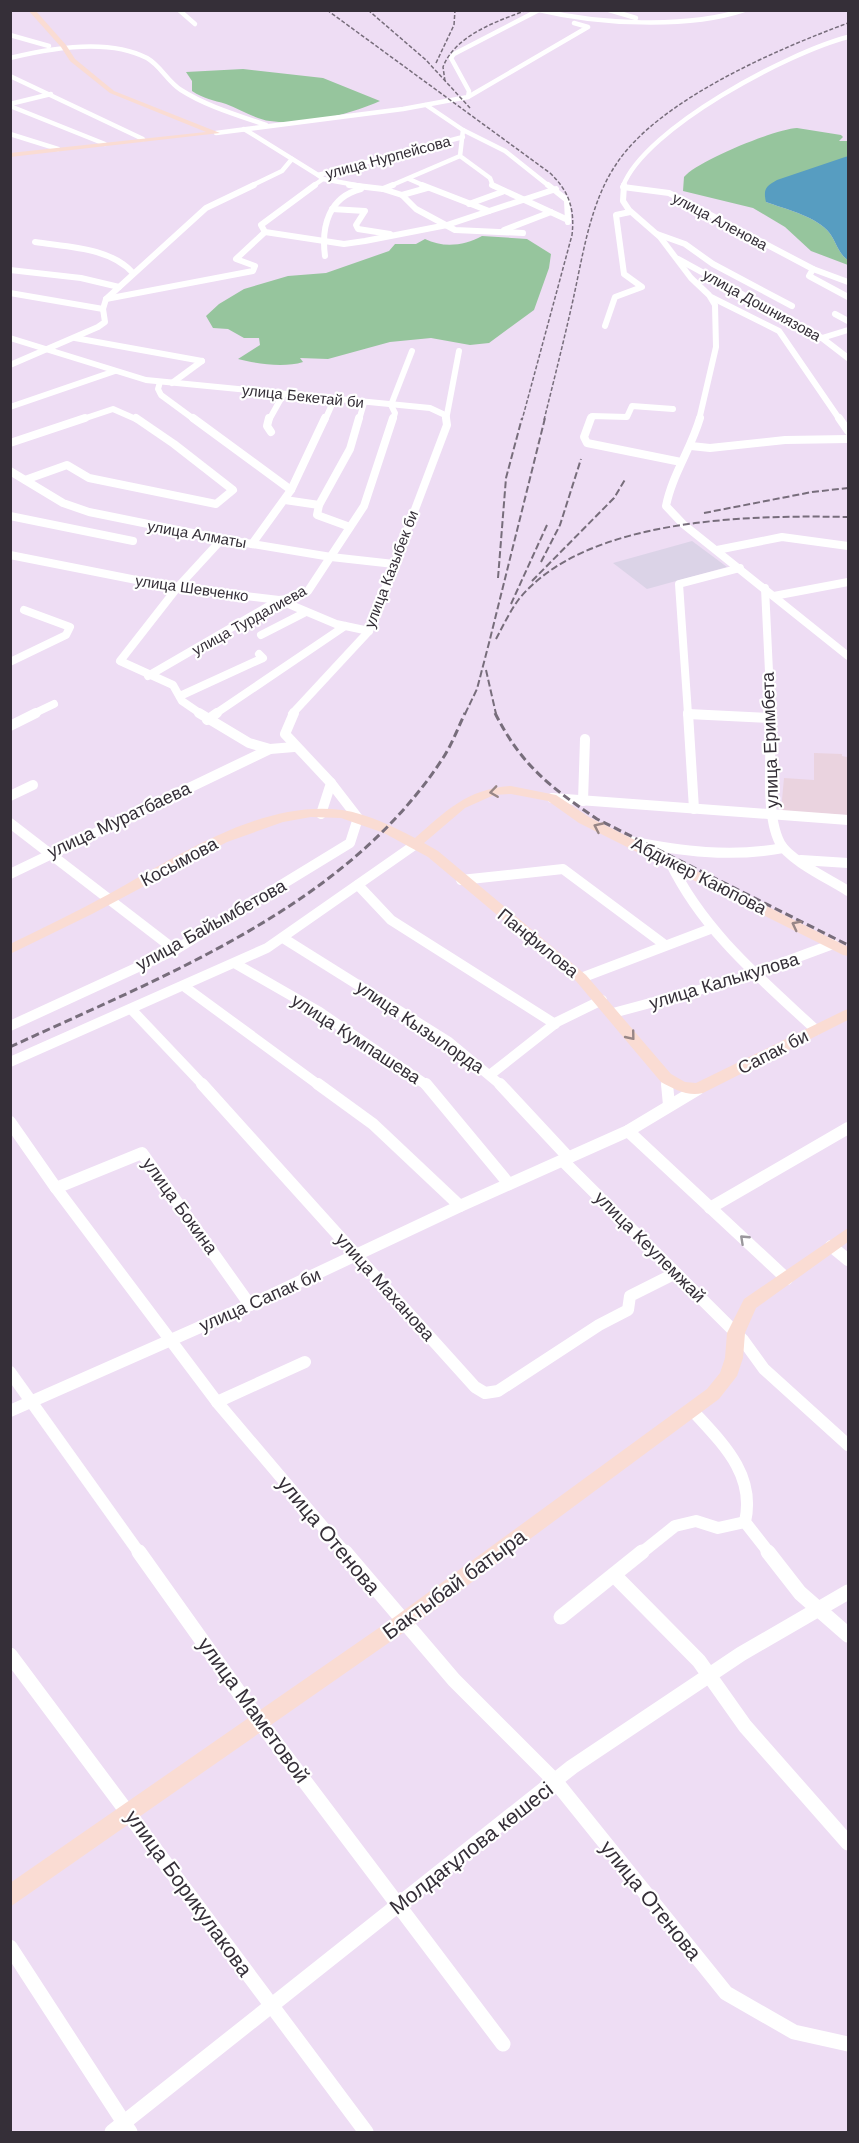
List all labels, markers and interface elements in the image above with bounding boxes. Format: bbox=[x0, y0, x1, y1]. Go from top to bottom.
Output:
street label: улица Нурпейсова bbox=[324, 132, 453, 182]
street label: улица Аленова bbox=[670, 189, 771, 254]
street label: улица Дошниязова bbox=[700, 266, 824, 345]
street label: улица Бекетай би bbox=[241, 381, 365, 411]
street label: улица Казыбек би bbox=[361, 508, 421, 630]
street label: улица Алматы bbox=[146, 517, 248, 551]
street label: улица Шевченко bbox=[134, 572, 250, 604]
street label: улица Турдалиева bbox=[189, 581, 310, 658]
street label: улица Еримбета bbox=[758, 671, 782, 808]
street label: улица Муратбаева bbox=[44, 778, 195, 862]
one-way arrow bbox=[490, 785, 499, 797]
one-way arrow bbox=[594, 822, 605, 834]
street label: Косымова bbox=[137, 833, 222, 891]
street label: Абдикер Каюпова bbox=[628, 833, 770, 919]
street label: улица Байымбетова bbox=[132, 875, 290, 975]
street label: Панфилова bbox=[494, 904, 583, 982]
one-way arrow bbox=[792, 921, 803, 932]
street label: улица Калыкулова bbox=[647, 948, 802, 1013]
street label: улица Кызылорда bbox=[352, 977, 489, 1078]
street label: улица Кумпашева bbox=[288, 990, 425, 1089]
street label: Сапак би bbox=[735, 1026, 811, 1078]
one-way arrow bbox=[624, 1029, 635, 1040]
street label: улица Бокина bbox=[138, 1154, 222, 1259]
street label: улица Кеулемжай bbox=[590, 1187, 710, 1307]
street label: улица Маханова bbox=[331, 1229, 439, 1346]
one-way arrow bbox=[741, 1235, 751, 1246]
street label: улица Сапак би bbox=[196, 1264, 324, 1336]
street label: улица Отенова bbox=[273, 1471, 385, 1599]
street label: Бактыбай батыра bbox=[378, 1524, 530, 1644]
street label: улица Маметовой bbox=[194, 1633, 314, 1787]
street label: Молдағұлова көшесі bbox=[385, 1777, 557, 1919]
street label: улица Борикулакова bbox=[121, 1806, 257, 1981]
street label: улица Отенова bbox=[596, 1836, 706, 1965]

